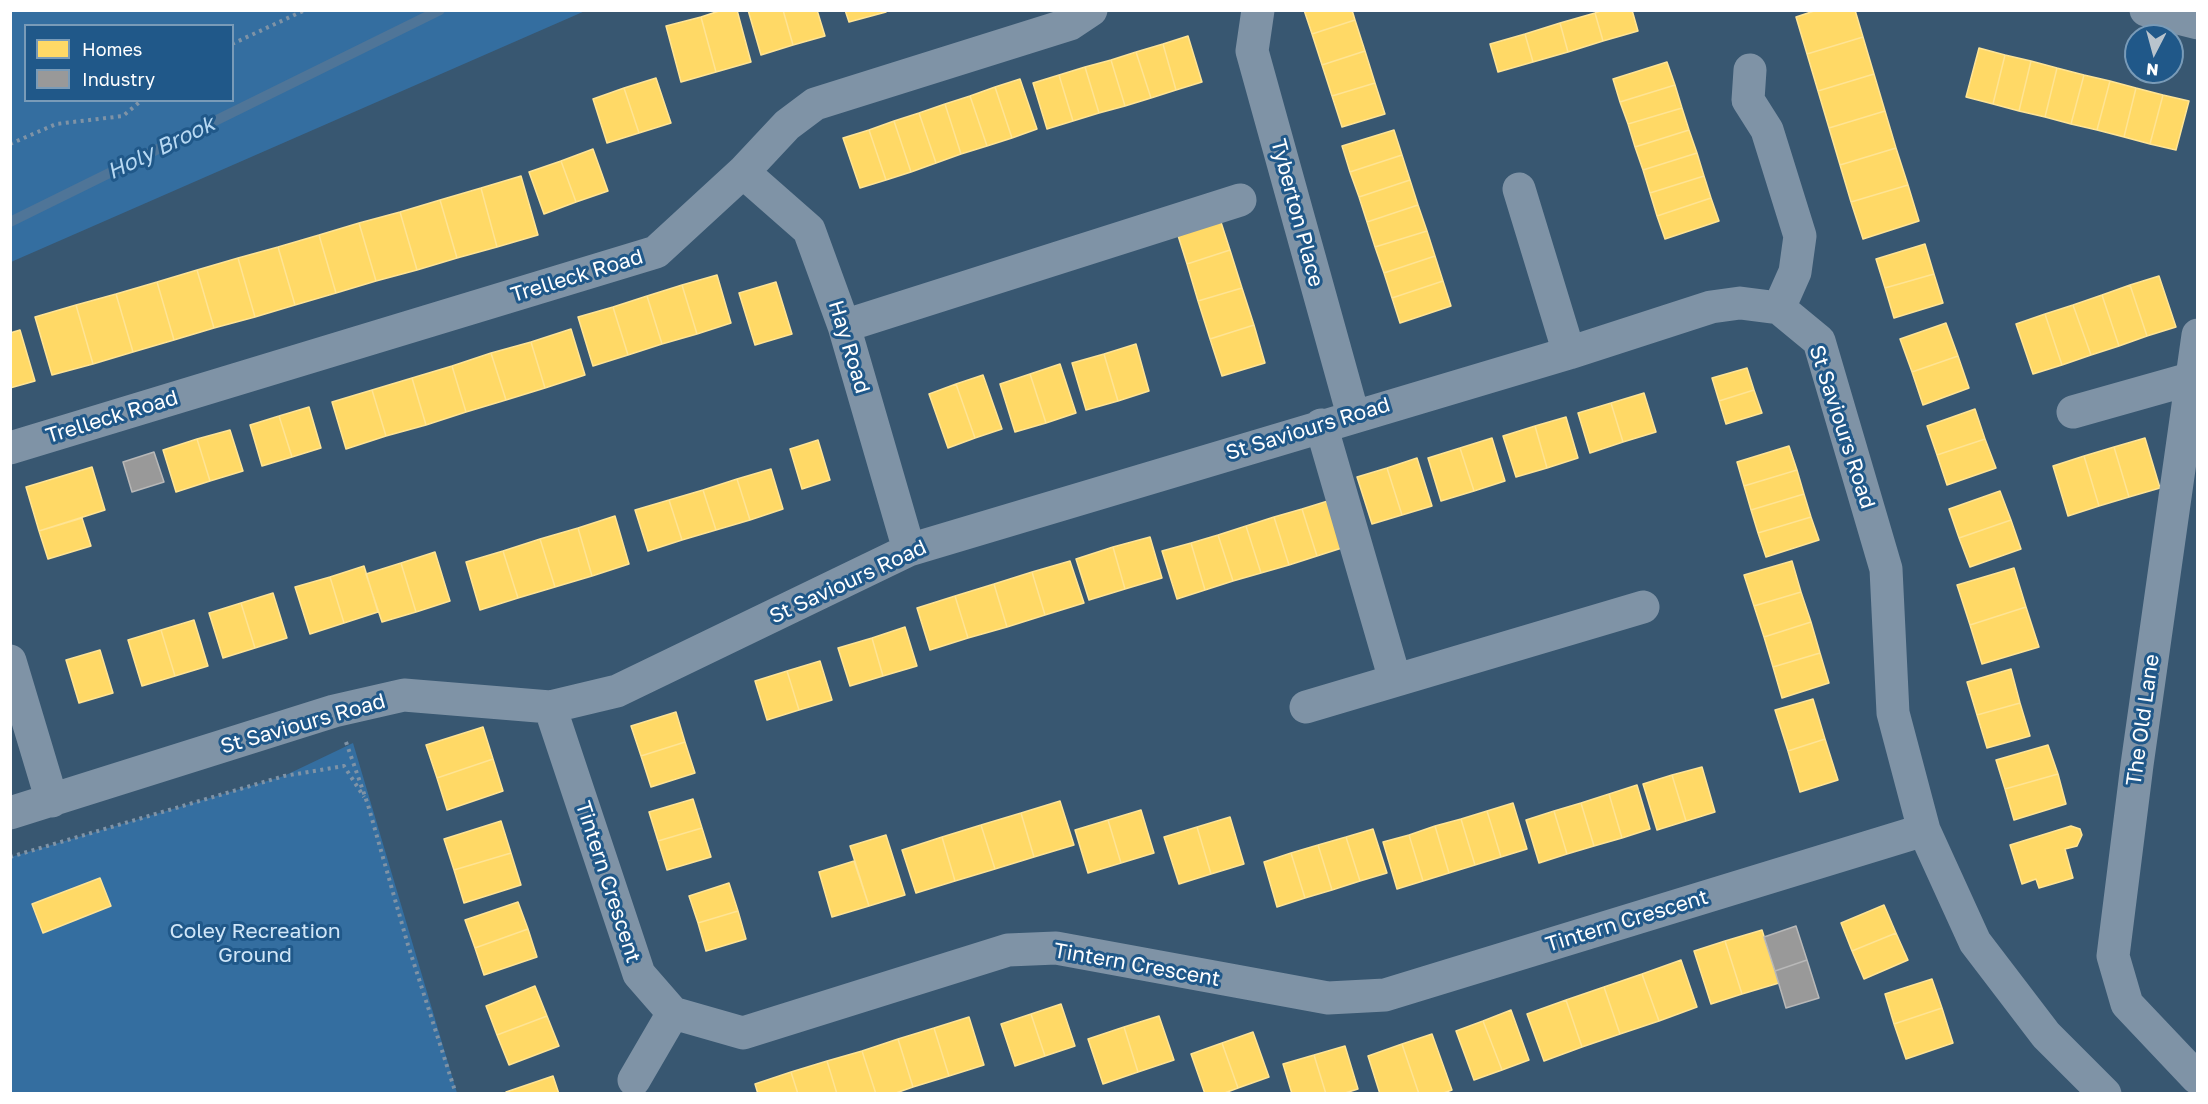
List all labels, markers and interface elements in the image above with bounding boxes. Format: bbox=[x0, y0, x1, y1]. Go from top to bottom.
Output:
legend bbox=[24, 24, 234, 102]
north arrow bbox=[2124, 24, 2184, 84]
text: Homes bbox=[82, 38, 142, 60]
text: N bbox=[2145, 59, 2159, 80]
text: Industry bbox=[82, 68, 155, 90]
water label: Holy Brook bbox=[103, 111, 219, 185]
street label: Tyberton Place bbox=[1265, 136, 1329, 290]
street label: Trelleck Road bbox=[508, 244, 646, 308]
street label: Hay Road bbox=[823, 297, 875, 397]
street label: St Saviours Road bbox=[1804, 342, 1880, 512]
street label: Trelleck Road bbox=[43, 385, 181, 449]
street label: St Saviours Road bbox=[1223, 392, 1393, 466]
street label: St Saviours Road bbox=[766, 535, 930, 629]
street label: The Old Lane bbox=[2121, 653, 2165, 787]
street label: St Saviours Road bbox=[218, 688, 388, 760]
street label: Tintern Crescent bbox=[570, 798, 646, 966]
street label: Tintern Crescent bbox=[1543, 884, 1711, 958]
park label: Coley Recreation Ground bbox=[169, 918, 341, 968]
street label: Tintern Crescent bbox=[1052, 938, 1222, 992]

